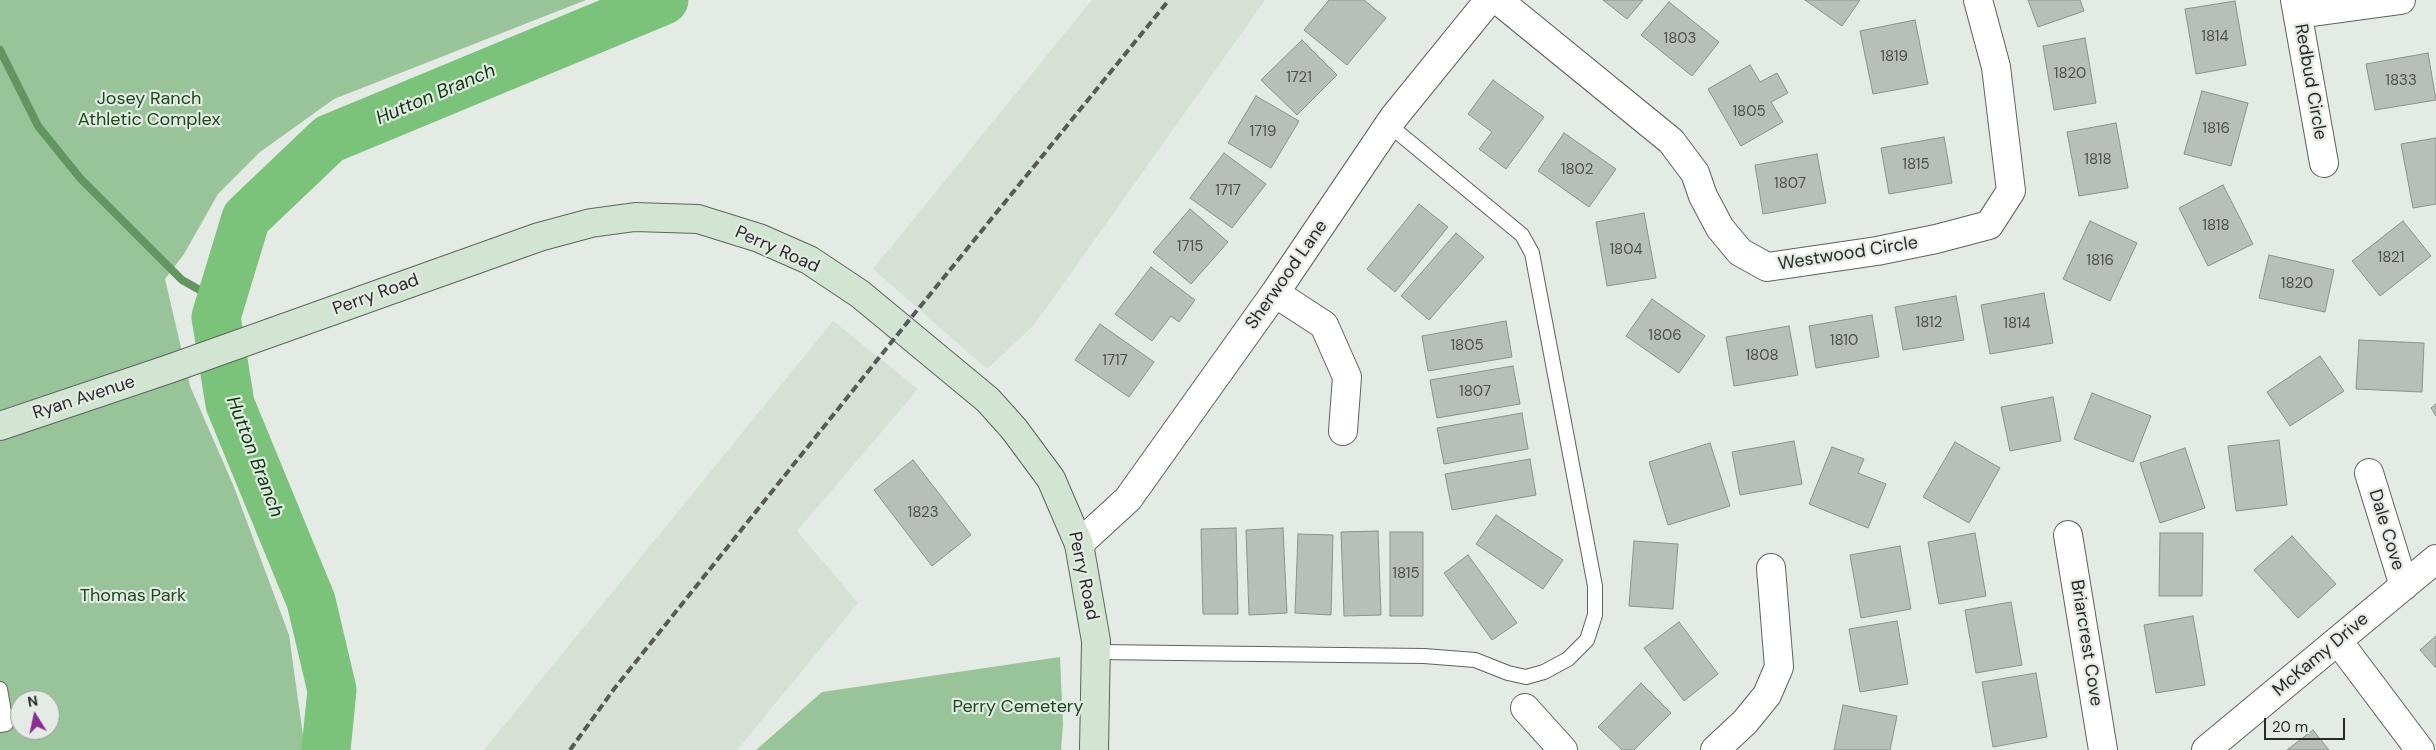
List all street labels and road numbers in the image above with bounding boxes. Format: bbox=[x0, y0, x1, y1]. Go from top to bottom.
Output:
street label: Redbud Circle bbox=[2289, 22, 2331, 142]
street label: Sherwood Lane bbox=[1241, 216, 1333, 334]
street label: Perry Road bbox=[731, 222, 823, 278]
street label: Westwood Circle bbox=[1777, 232, 1919, 276]
street label: Perry Road bbox=[330, 269, 422, 321]
street label: Ryan Avenue bbox=[30, 371, 138, 425]
street label: Dale Cove bbox=[2363, 487, 2409, 573]
street label: Perry Road bbox=[1063, 530, 1103, 622]
street label: Briarcrest Cove bbox=[2065, 578, 2107, 708]
street label: McKamy Drive bbox=[2269, 609, 2373, 701]

